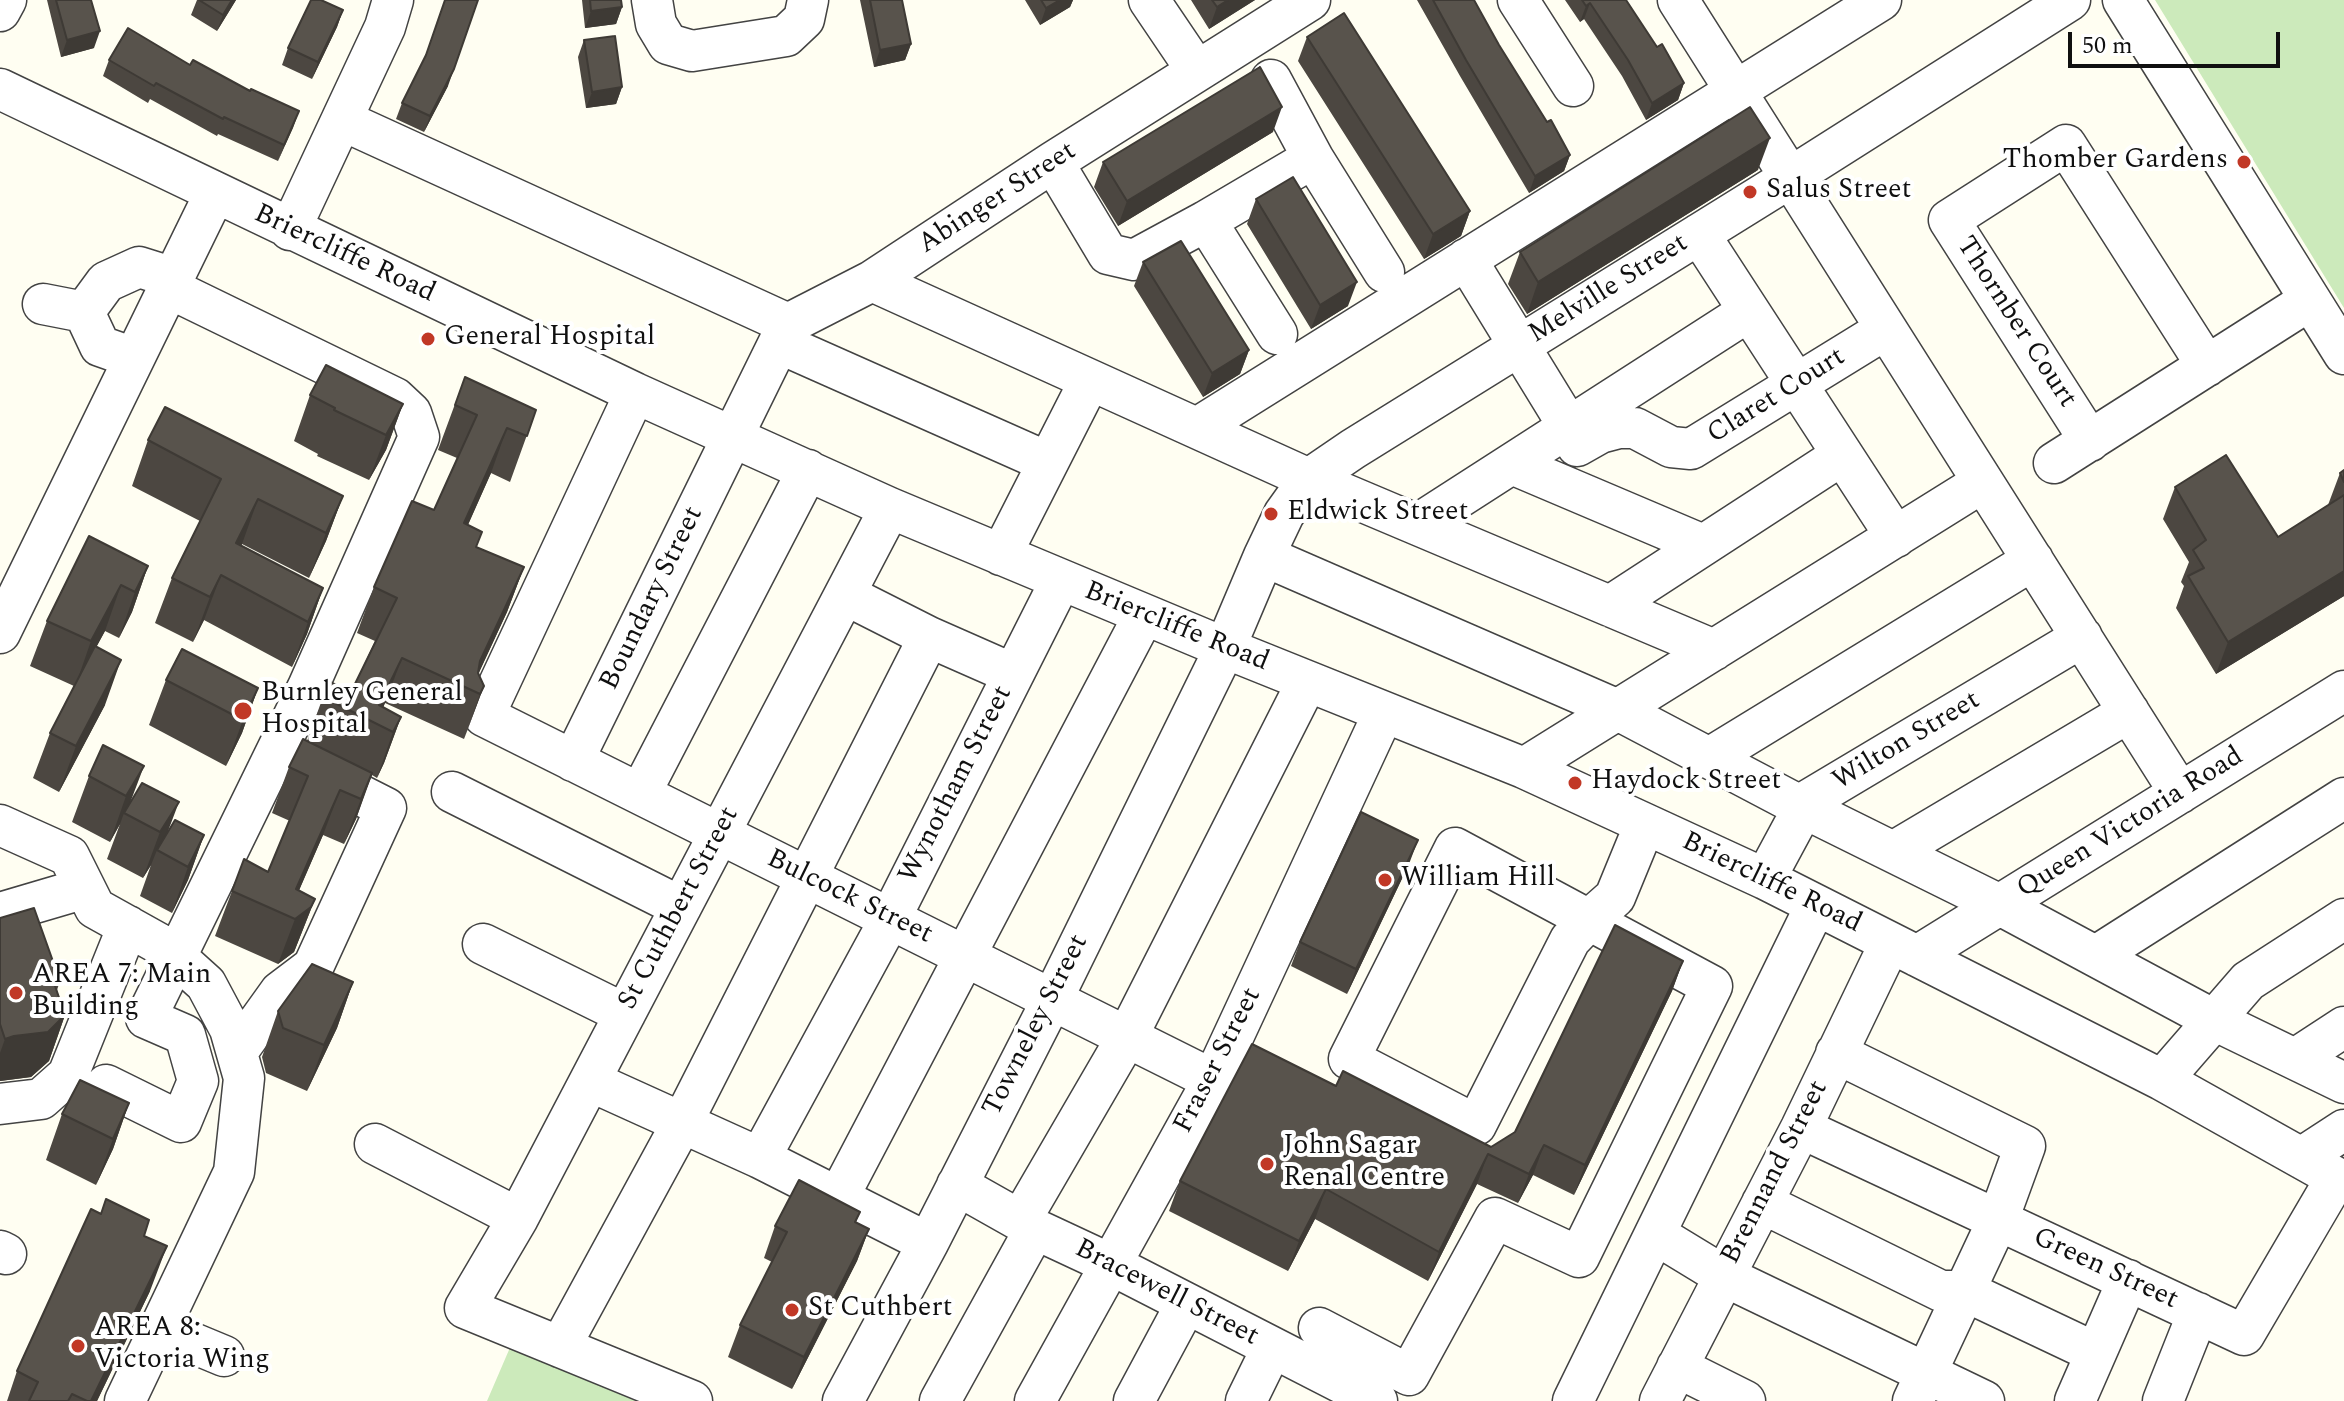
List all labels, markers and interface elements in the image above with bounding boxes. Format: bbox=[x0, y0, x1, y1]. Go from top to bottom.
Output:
scale bar bbox=[2072, 16, 2284, 66]
text: 50 m bbox=[2082, 28, 2133, 64]
street label: Abinger Street bbox=[913, 136, 1083, 262]
place label: Thomber Gardens bbox=[2003, 145, 2228, 179]
marker: Thomber Gardens bbox=[2235, 153, 2253, 171]
place label: Salus Street bbox=[1766, 175, 1911, 209]
marker: Salus Street bbox=[1741, 183, 1759, 201]
street label: Briercliffe Road bbox=[248, 198, 440, 312]
street label: Melville Street bbox=[1523, 228, 1695, 352]
street label: Thornber Court bbox=[1947, 231, 2083, 415]
place label: General Hospital bbox=[444, 322, 655, 356]
marker: General Hospital bbox=[419, 330, 437, 348]
street label: Claret Court bbox=[1702, 341, 1852, 453]
place label: Eldwick Street bbox=[1287, 497, 1468, 531]
street label: Boundary Street bbox=[594, 502, 712, 696]
marker: Eldwick Street bbox=[1262, 505, 1280, 523]
street label: Briercliffe Road bbox=[1079, 576, 1273, 680]
place label: Burnley General Hospital bbox=[261, 678, 463, 744]
street label: Wynotham Street bbox=[893, 681, 1021, 889]
street label: Wilton Street bbox=[1827, 685, 1987, 799]
marker: Burnley General Hospital bbox=[232, 700, 254, 722]
street label: Queen Victoria Road bbox=[2012, 741, 2250, 907]
place label: Haydock Street bbox=[1591, 766, 1781, 800]
marker: Haydock Street bbox=[1566, 774, 1584, 792]
street label: St Cuthbert Street bbox=[612, 802, 748, 1016]
street label: Briercliffe Road bbox=[1675, 826, 1867, 942]
street label: Bulcock Street bbox=[760, 843, 938, 953]
place label: William Hill bbox=[1401, 863, 1555, 897]
marker: William Hill bbox=[1376, 871, 1394, 889]
street label: Towneley Street bbox=[977, 930, 1097, 1122]
place label: AREA 7: Main Building bbox=[32, 960, 211, 1026]
street label: Fraser Street bbox=[1168, 983, 1270, 1139]
marker: AREA 7: Main Building bbox=[7, 984, 25, 1002]
street label: Brennand Street bbox=[1715, 1076, 1837, 1270]
place label: John Sagar Renal Centre bbox=[1283, 1131, 1445, 1197]
marker: John Sagar Renal Centre bbox=[1258, 1155, 1276, 1173]
street label: Green Street bbox=[2027, 1222, 2183, 1318]
street label: Bracewell Street bbox=[1068, 1233, 1264, 1355]
place label: St Cuthbert bbox=[808, 1293, 952, 1327]
marker: St Cuthbert bbox=[783, 1301, 801, 1319]
place label: AREA 8: Victoria Wing bbox=[94, 1313, 270, 1379]
marker: AREA 8: Victoria Wing bbox=[69, 1337, 87, 1355]

